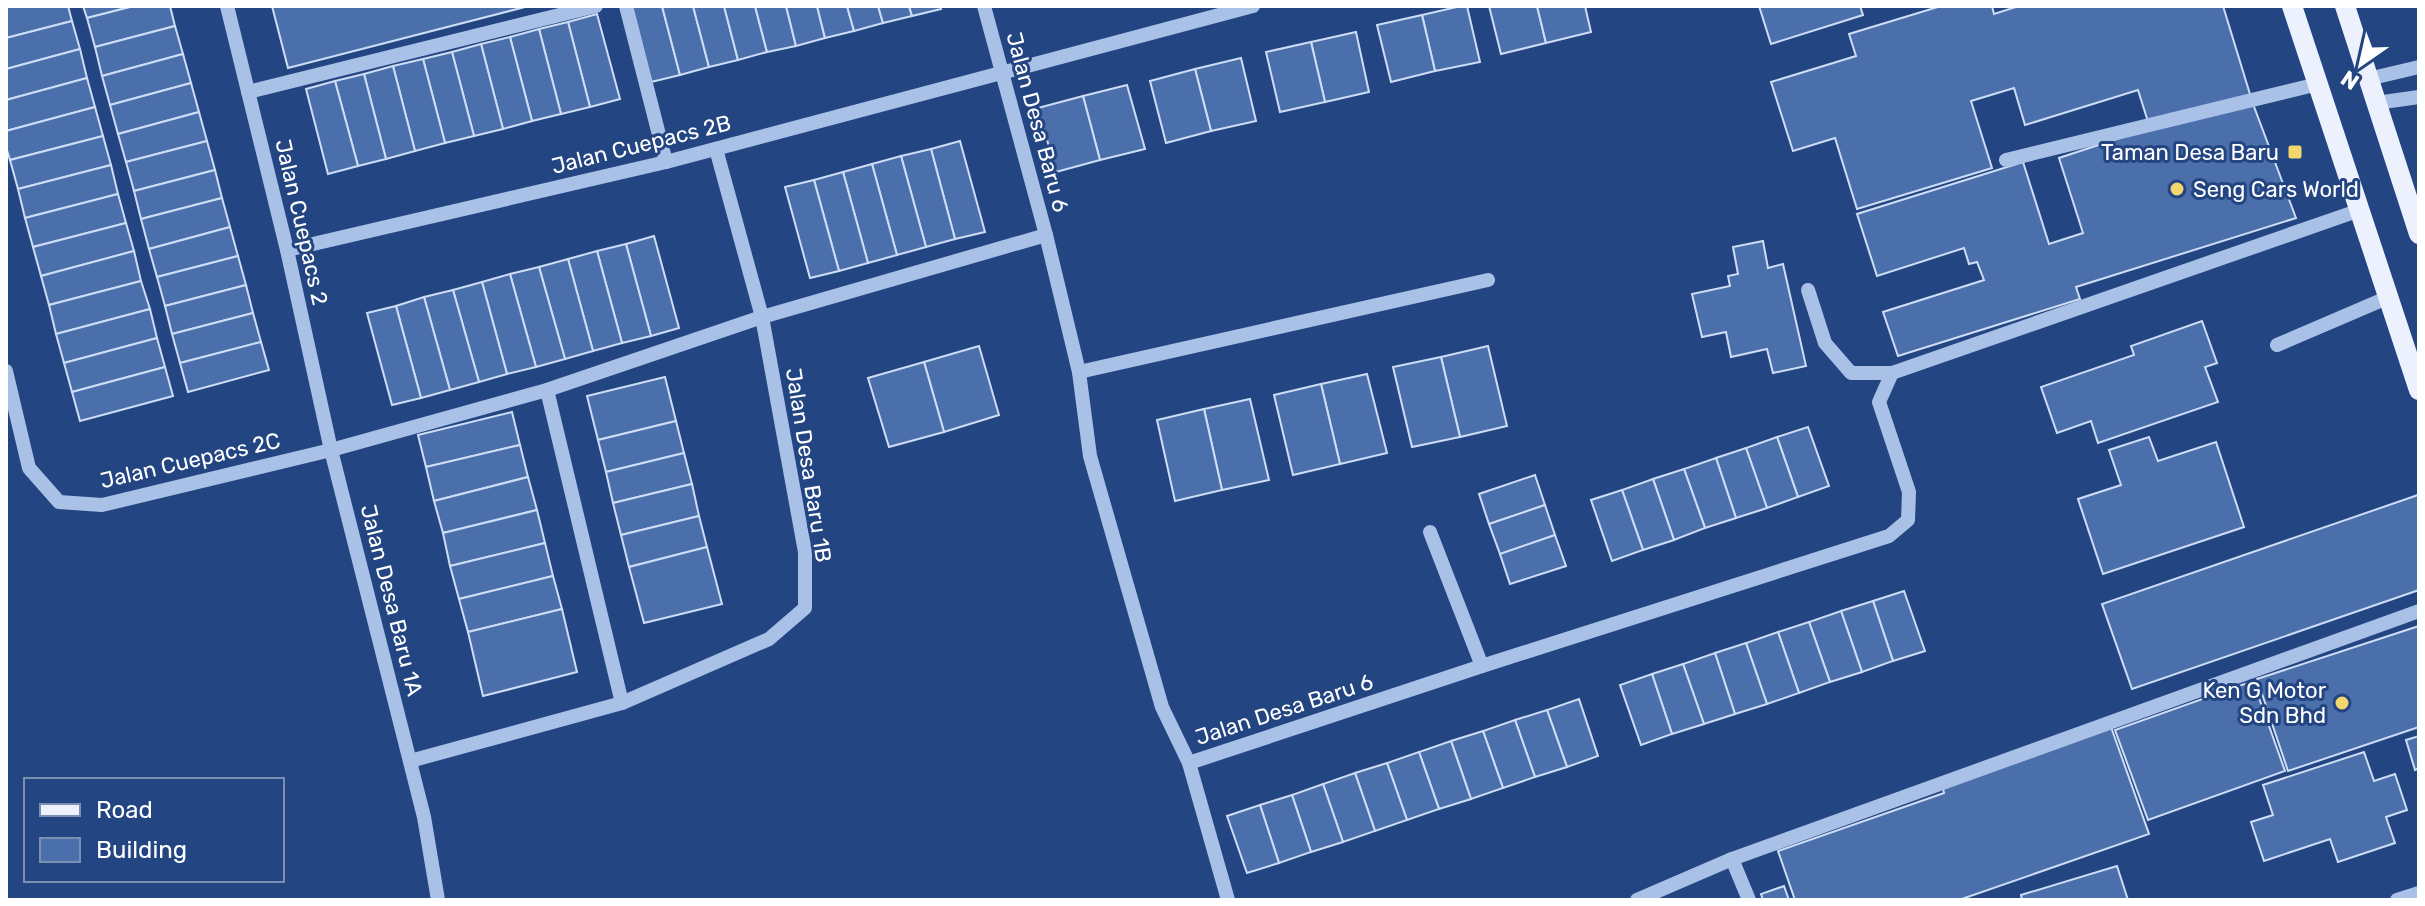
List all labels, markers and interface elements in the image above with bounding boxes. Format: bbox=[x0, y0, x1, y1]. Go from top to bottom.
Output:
north arrow bbox=[2321, 24, 2401, 104]
street label: Jalan Desa Baru 6 bbox=[1000, 29, 1075, 215]
text: N bbox=[2336, 65, 2364, 96]
street label: Jalan Cuepacs 2B bbox=[549, 109, 734, 180]
street label: Jalan Cuepacs 2 bbox=[269, 137, 334, 308]
place label: Taman Desa Baru bbox=[2101, 139, 2279, 166]
marker: Taman Desa Baru bbox=[2286, 143, 2304, 161]
place label: Seng Cars World bbox=[2193, 176, 2359, 203]
marker: Seng Cars World bbox=[2168, 180, 2186, 198]
street label: Jalan Desa Baru 1B bbox=[780, 366, 837, 564]
street label: Jalan Cuepacs 2C bbox=[97, 427, 283, 494]
street label: Jalan Desa Baru 1A bbox=[355, 502, 428, 699]
street label: Jalan Desa Baru 6 bbox=[1192, 668, 1377, 751]
place label: Ken G Motor Sdn Bhd bbox=[2202, 677, 2327, 729]
marker: Ken G Motor Sdn Bhd bbox=[2333, 694, 2351, 712]
legend bbox=[24, 778, 284, 882]
text: Road bbox=[96, 796, 153, 824]
text: Building bbox=[96, 836, 187, 864]

